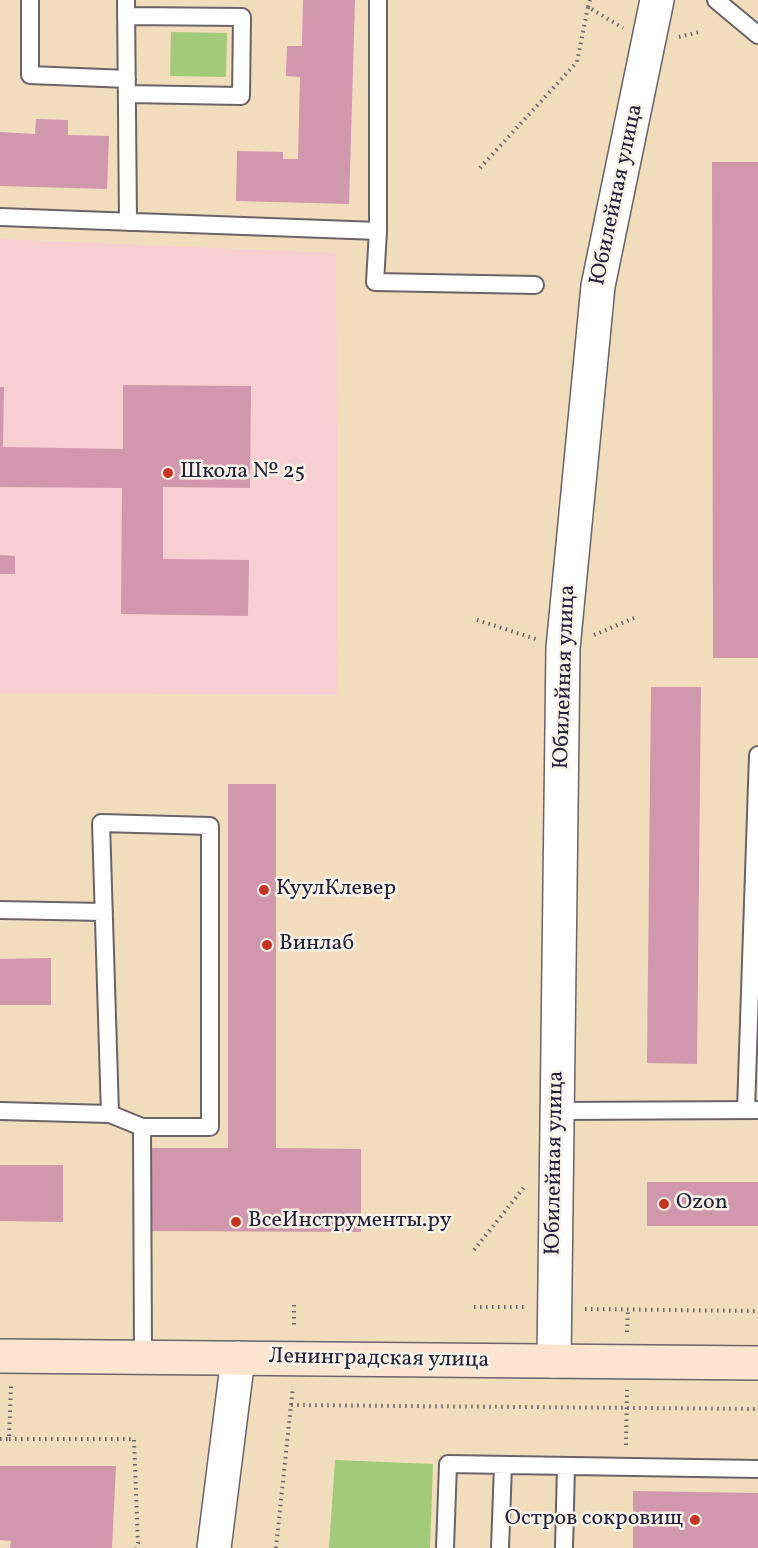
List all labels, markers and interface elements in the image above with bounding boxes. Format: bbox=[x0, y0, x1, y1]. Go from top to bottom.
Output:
street label: Юбилейная улица bbox=[586, 102, 650, 288]
place label: Школа № 25 bbox=[180, 460, 305, 486]
marker: Школа № 25 bbox=[161, 466, 175, 480]
street label: Юбилейная улица bbox=[550, 584, 582, 770]
place label: КуулКлевер bbox=[276, 877, 396, 903]
marker: КуулКлевер bbox=[257, 883, 271, 897]
place label: Винлаб bbox=[279, 932, 354, 958]
marker: Винлаб bbox=[260, 938, 274, 952]
street label: Юбилейная улица bbox=[541, 1070, 571, 1256]
place label: Ozon bbox=[676, 1191, 728, 1217]
marker: Ozon bbox=[657, 1197, 671, 1211]
place label: ВсеИнструменты.ру bbox=[248, 1209, 452, 1235]
marker: ВсеИнструменты.ру bbox=[229, 1215, 243, 1229]
street label: Ленинградская улица bbox=[268, 1345, 490, 1375]
place label: Остров сокровищ bbox=[505, 1507, 683, 1533]
marker: Остров сокровищ bbox=[688, 1513, 702, 1527]

